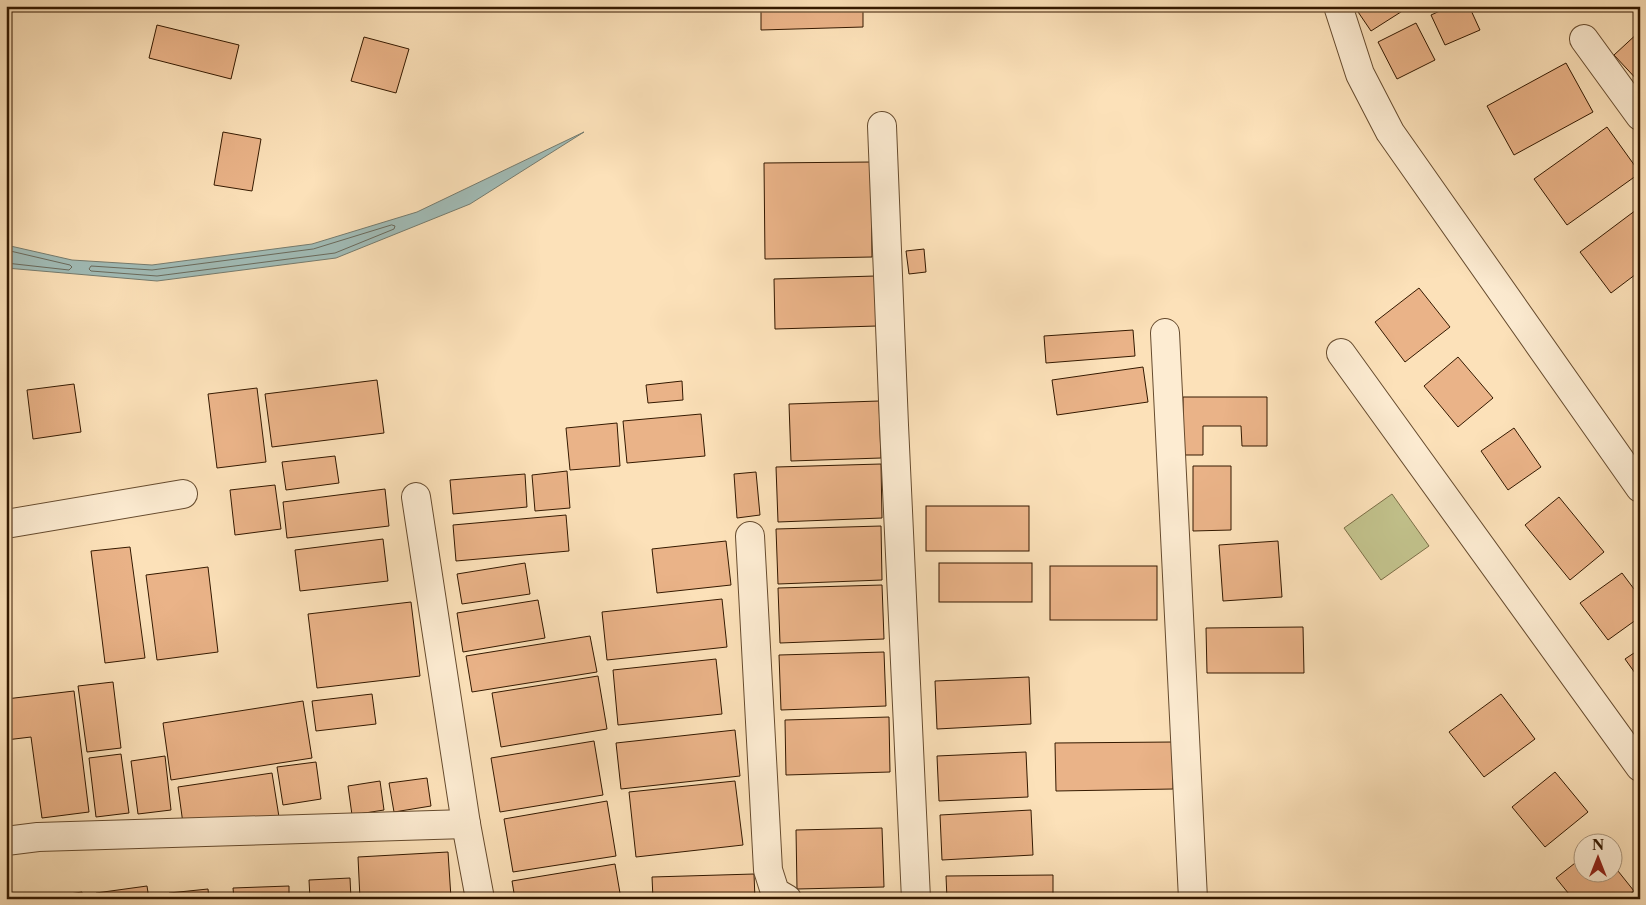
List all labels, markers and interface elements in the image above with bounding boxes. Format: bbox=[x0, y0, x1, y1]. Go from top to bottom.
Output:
north arrow bbox=[1574, 832, 1624, 882]
text: N bbox=[1592, 836, 1604, 854]

